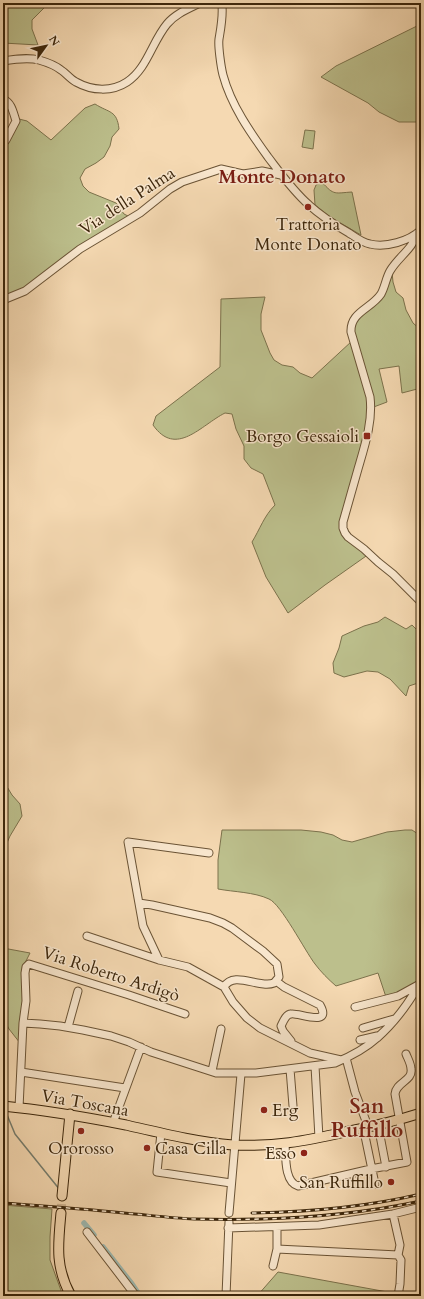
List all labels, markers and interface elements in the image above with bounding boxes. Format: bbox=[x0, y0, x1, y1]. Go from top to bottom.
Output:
north arrow bbox=[26, 26, 66, 66]
text: N bbox=[45, 33, 63, 49]
street label: Via della Palma bbox=[75, 161, 180, 241]
district label: Monte Donato bbox=[218, 164, 346, 190]
marker: Trattoria Monte Donato bbox=[303, 202, 313, 212]
place label: Trattoria Monte Donato bbox=[254, 213, 362, 256]
place label: Borgo Gessaioli bbox=[246, 425, 359, 448]
marker: Borgo Gessaioli bbox=[362, 431, 372, 441]
street label: Via Roberto Ardigò bbox=[39, 941, 183, 1007]
street label: Via Toscana bbox=[39, 1084, 131, 1122]
district label: San Ruffillo bbox=[331, 1092, 403, 1145]
place label: Erg bbox=[272, 1099, 299, 1122]
marker: Erg bbox=[259, 1105, 269, 1115]
marker: Ororosso bbox=[76, 1126, 86, 1136]
place label: Ororosso bbox=[48, 1137, 114, 1160]
place label: Casa Cilla bbox=[155, 1137, 227, 1160]
place label: Esso bbox=[265, 1142, 296, 1165]
marker: Casa Cilla bbox=[142, 1143, 152, 1153]
marker: Esso bbox=[299, 1148, 309, 1158]
place label: San Ruffillo bbox=[299, 1171, 383, 1194]
marker: San Ruffillo bbox=[386, 1177, 396, 1187]

